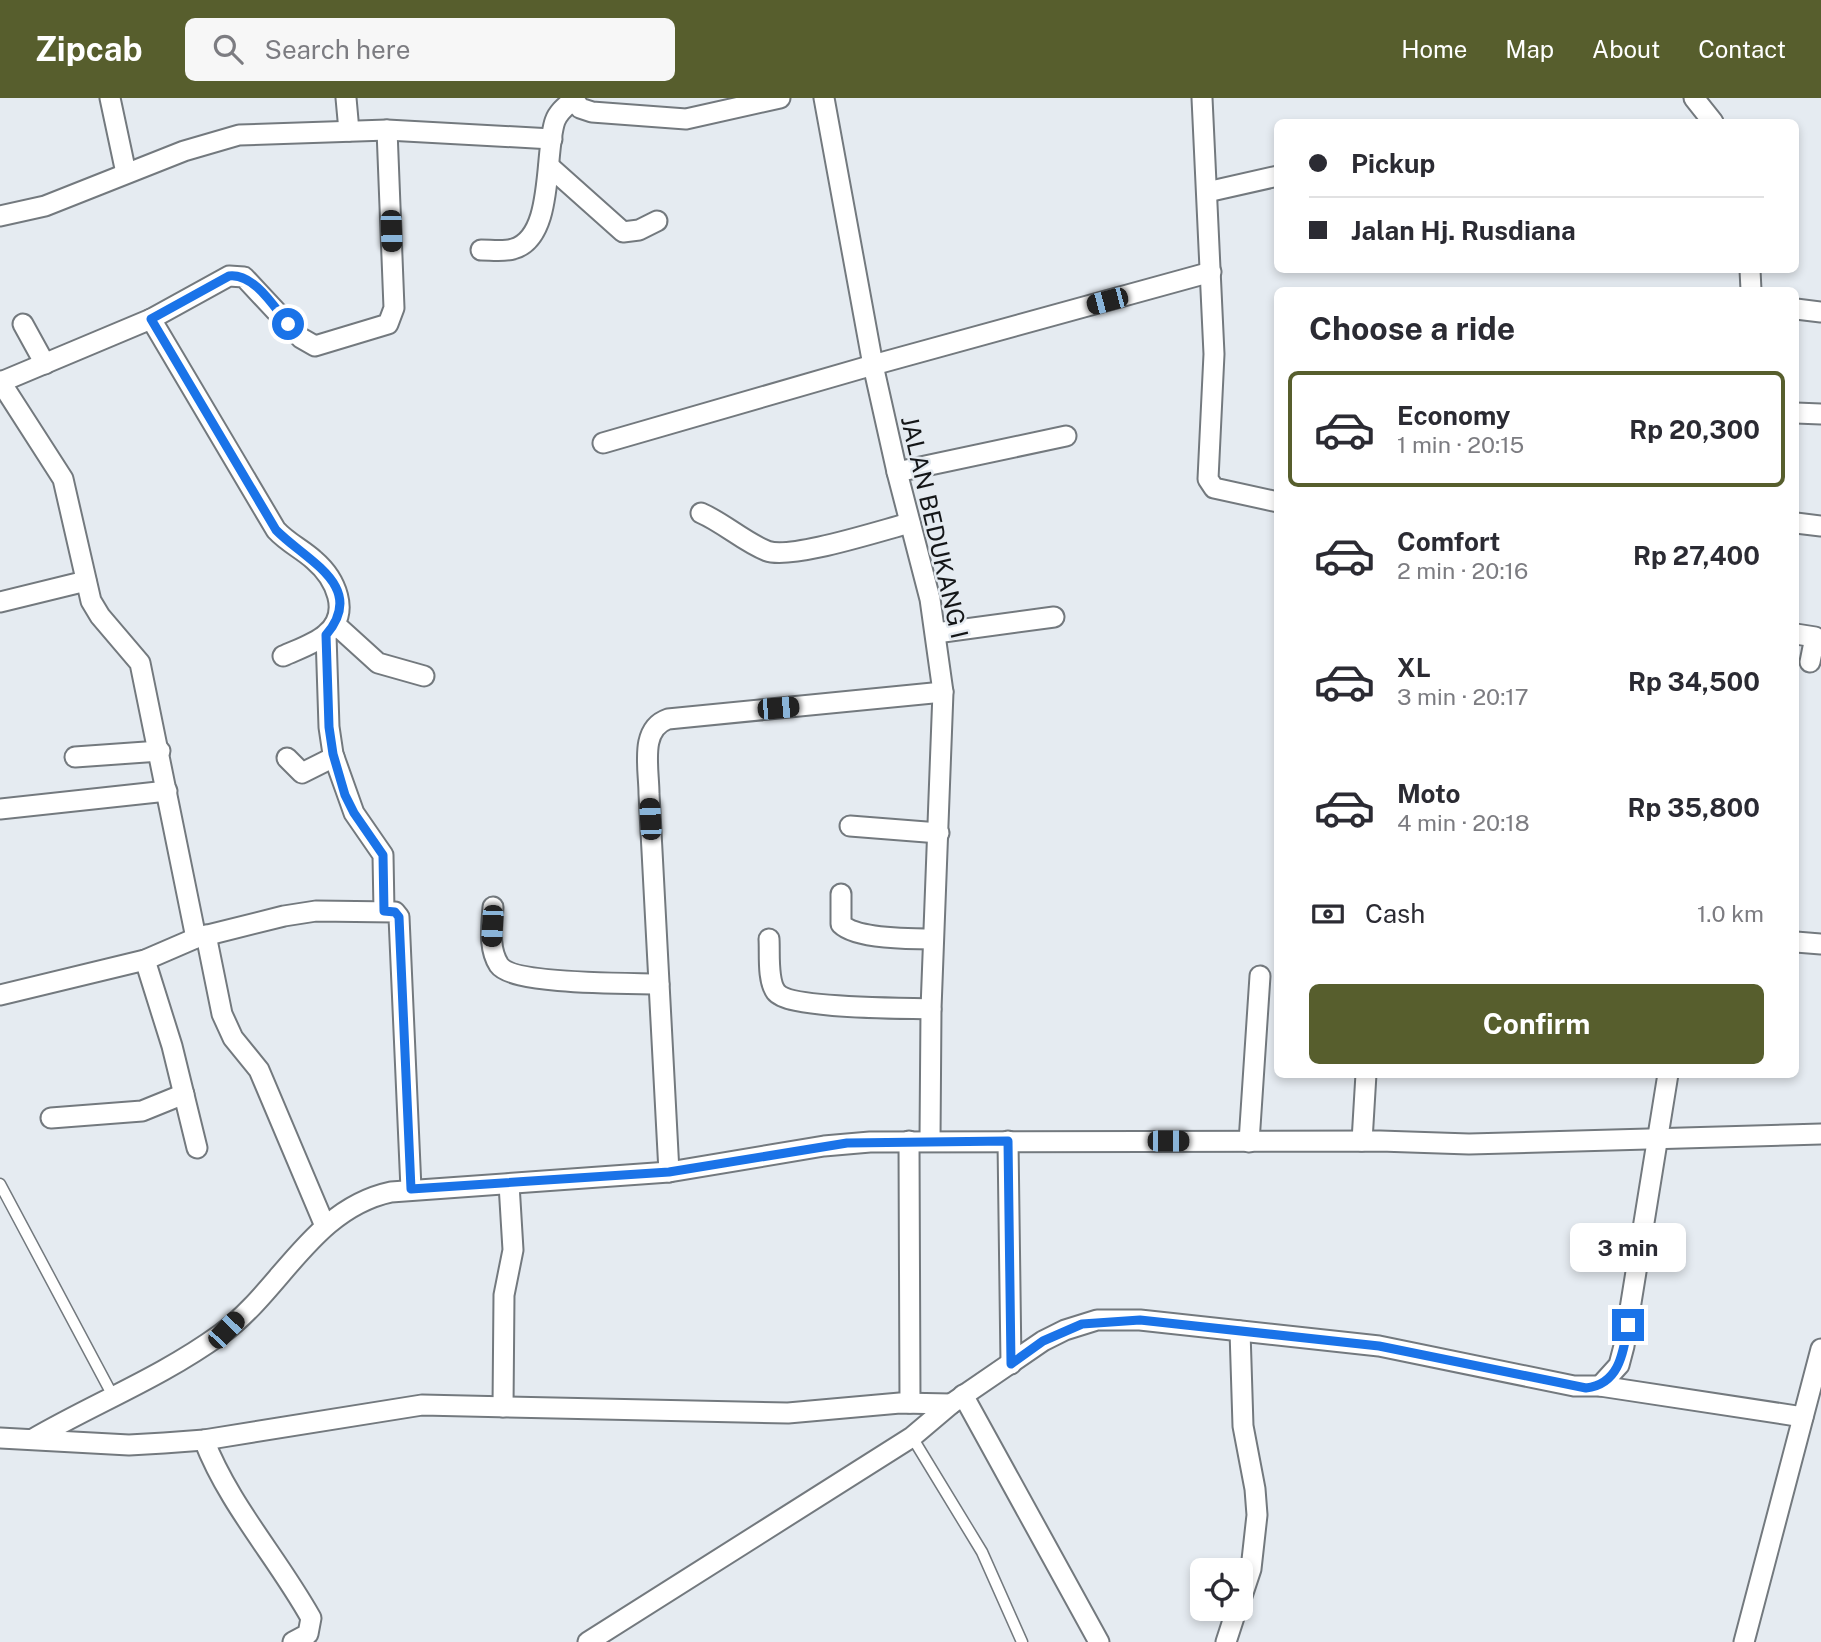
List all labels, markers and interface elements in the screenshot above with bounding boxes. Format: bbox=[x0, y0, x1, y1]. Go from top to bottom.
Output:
search box bbox=[185, 18, 675, 81]
text: Zipcab bbox=[35, 30, 143, 68]
icon: search bbox=[209, 30, 247, 68]
text: Search here bbox=[265, 34, 411, 65]
text: Home bbox=[1401, 35, 1467, 63]
text: Map bbox=[1505, 35, 1554, 63]
text: About bbox=[1592, 35, 1660, 63]
text: Contact bbox=[1698, 35, 1786, 63]
text: Pickup bbox=[1351, 148, 1435, 179]
car bbox=[380, 210, 403, 252]
text: Jalan Hj. Rusdiana bbox=[1351, 215, 1576, 246]
car bbox=[1084, 285, 1131, 317]
route start bbox=[272, 308, 304, 340]
text: Choose a ride bbox=[1309, 310, 1515, 347]
icon: car bbox=[1313, 398, 1376, 461]
text: Economy bbox=[1397, 400, 1510, 431]
street label: JALAN BEDUKANG I bbox=[896, 413, 974, 641]
text: Rp 20,300 bbox=[1629, 414, 1760, 445]
text: 1 min · 20:15 bbox=[1397, 431, 1524, 458]
icon: car bbox=[1313, 524, 1376, 587]
text: Comfort bbox=[1397, 526, 1500, 557]
text: Rp 27,400 bbox=[1633, 540, 1760, 571]
text: 2 min · 20:16 bbox=[1397, 557, 1528, 584]
icon: car bbox=[1313, 650, 1376, 713]
text: XL bbox=[1397, 652, 1431, 683]
text: Rp 34,500 bbox=[1628, 666, 1760, 697]
text: 3 min · 20:17 bbox=[1397, 683, 1529, 710]
car bbox=[757, 696, 800, 720]
icon: car bbox=[1313, 776, 1376, 839]
text: Moto bbox=[1397, 778, 1460, 809]
text: Rp 35,800 bbox=[1628, 792, 1760, 823]
car bbox=[639, 797, 662, 841]
text: 4 min · 20:18 bbox=[1397, 809, 1530, 836]
icon: cash bbox=[1309, 895, 1347, 933]
text: Cash bbox=[1365, 898, 1425, 929]
text: 1.0 km bbox=[1697, 900, 1764, 927]
car bbox=[481, 904, 504, 948]
button: Confirm bbox=[1309, 984, 1764, 1064]
car bbox=[1148, 1131, 1190, 1152]
callout: 3 min bbox=[1570, 1224, 1686, 1272]
text: 3 min bbox=[1598, 1234, 1658, 1261]
car bbox=[204, 1308, 249, 1352]
route end bbox=[1612, 1309, 1644, 1341]
map controls bbox=[1190, 1558, 1253, 1621]
button: locate bbox=[1190, 1558, 1253, 1621]

